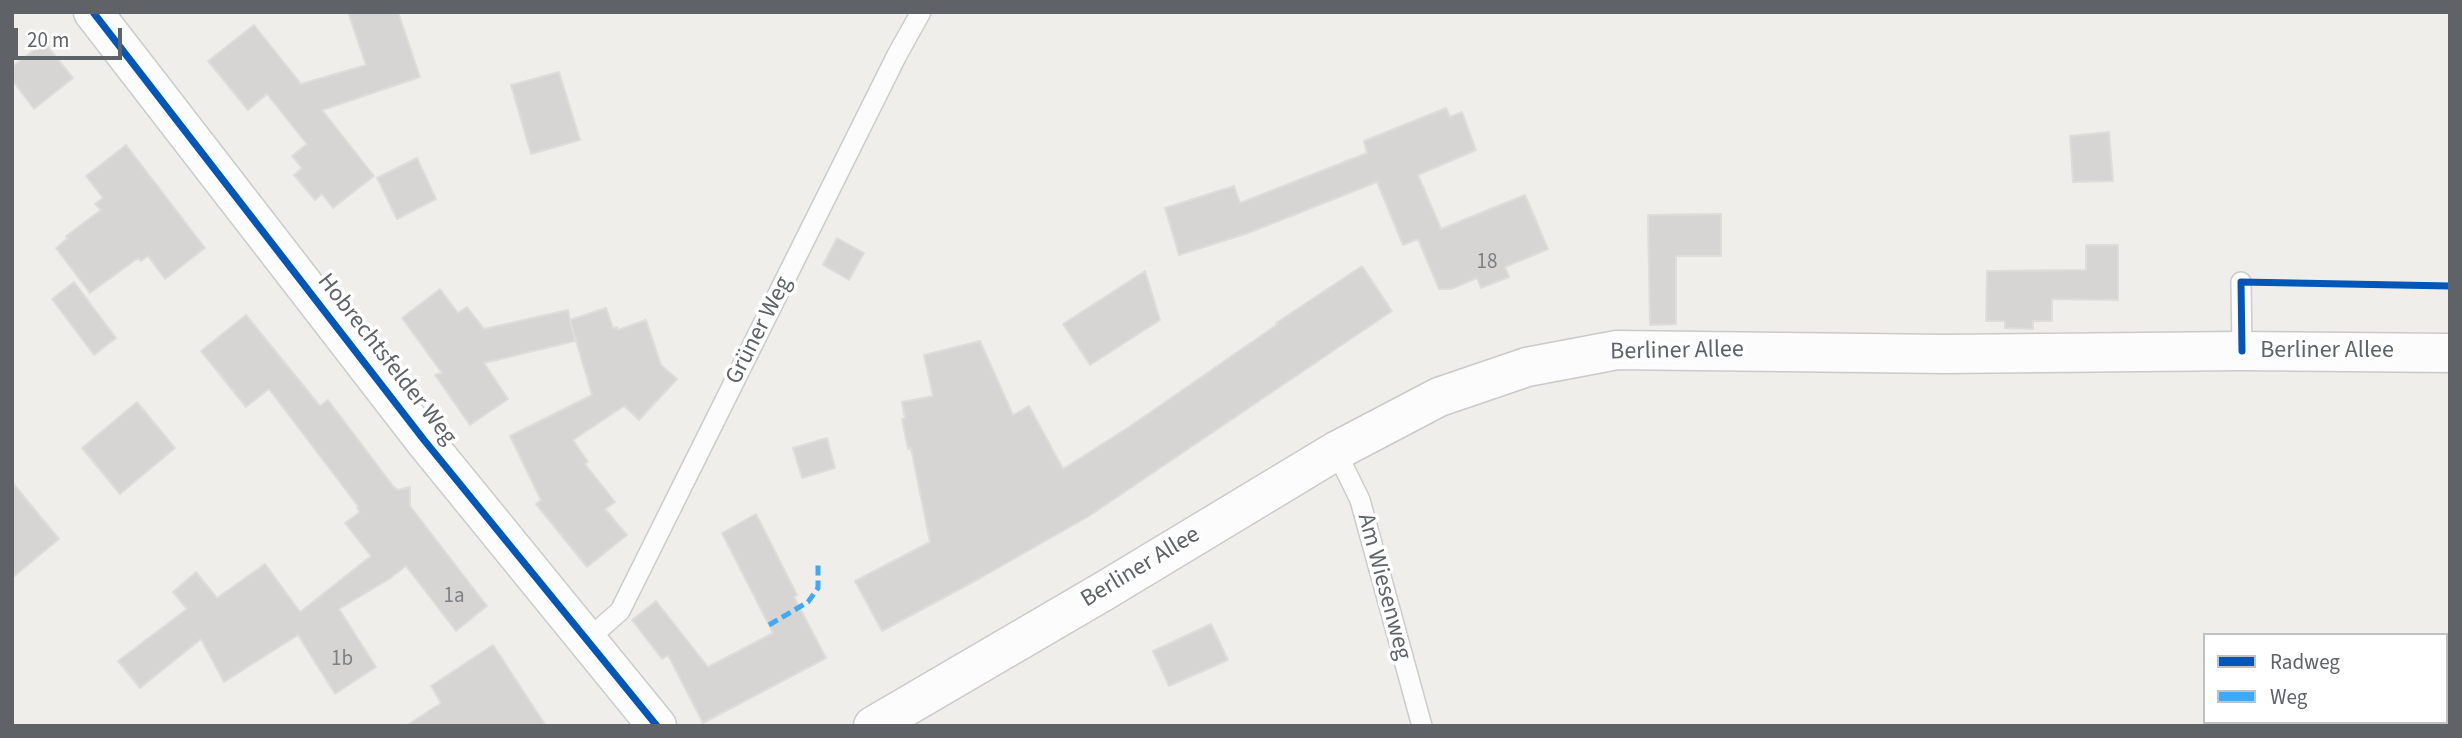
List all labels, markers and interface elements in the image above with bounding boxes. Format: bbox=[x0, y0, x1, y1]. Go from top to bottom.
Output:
scale bar bbox=[18, 14, 126, 58]
text: 20 m bbox=[27, 25, 69, 55]
house number: 18 bbox=[1477, 250, 1497, 276]
street label: Hobrechtsfelder Weg bbox=[310, 269, 462, 451]
street label: Grüner Weg bbox=[721, 272, 799, 390]
street label: Berliner Allee bbox=[1610, 336, 1744, 368]
street label: Berliner Allee bbox=[2260, 338, 2394, 366]
street label: Am Wiesenweg bbox=[1350, 511, 1416, 663]
street label: Berliner Allee bbox=[1076, 521, 1206, 615]
house number: 1a bbox=[443, 584, 465, 610]
legend bbox=[2203, 633, 2448, 724]
house number: 1b bbox=[331, 647, 353, 673]
text: Radweg bbox=[2270, 647, 2340, 677]
text: Weg bbox=[2270, 682, 2307, 712]

